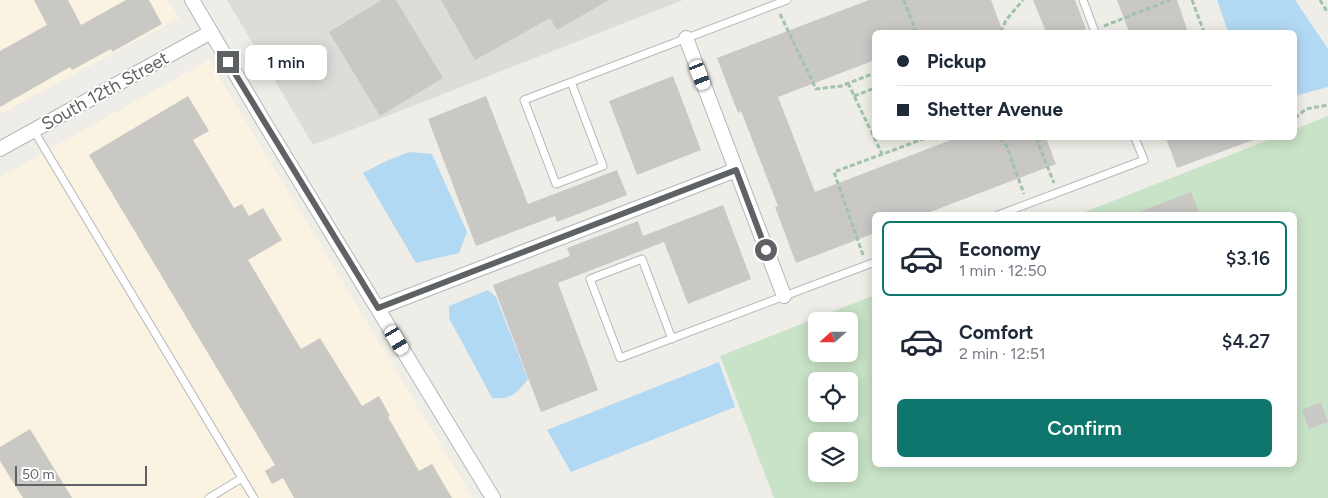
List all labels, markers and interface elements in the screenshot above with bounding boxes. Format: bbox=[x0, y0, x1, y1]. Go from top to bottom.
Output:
callout: 1 min bbox=[246, 44, 328, 80]
street label: South 12th Street bbox=[38, 47, 173, 135]
text: Pickup bbox=[927, 50, 986, 73]
route end bbox=[217, 51, 239, 73]
text: 1 min bbox=[267, 53, 305, 72]
car bbox=[687, 58, 712, 92]
text: Shetter Avenue bbox=[927, 98, 1063, 121]
icon: car bbox=[899, 236, 944, 281]
text: Economy bbox=[959, 238, 1041, 261]
route start bbox=[755, 239, 777, 261]
text: $3.16 bbox=[1226, 247, 1270, 270]
text: 1 min · 12:50 bbox=[959, 261, 1047, 280]
north arrow bbox=[808, 312, 858, 362]
map controls bbox=[808, 312, 858, 482]
icon: car bbox=[899, 319, 944, 364]
text: Comfort bbox=[959, 321, 1034, 344]
car bbox=[382, 323, 411, 357]
text: $4.27 bbox=[1222, 330, 1270, 353]
text: 2 min · 12:51 bbox=[959, 344, 1046, 363]
button: locate bbox=[808, 372, 858, 422]
button: Confirm bbox=[897, 399, 1272, 457]
button: layers bbox=[808, 432, 858, 482]
scale bar bbox=[15, 463, 148, 486]
text: 50 m bbox=[22, 466, 54, 483]

